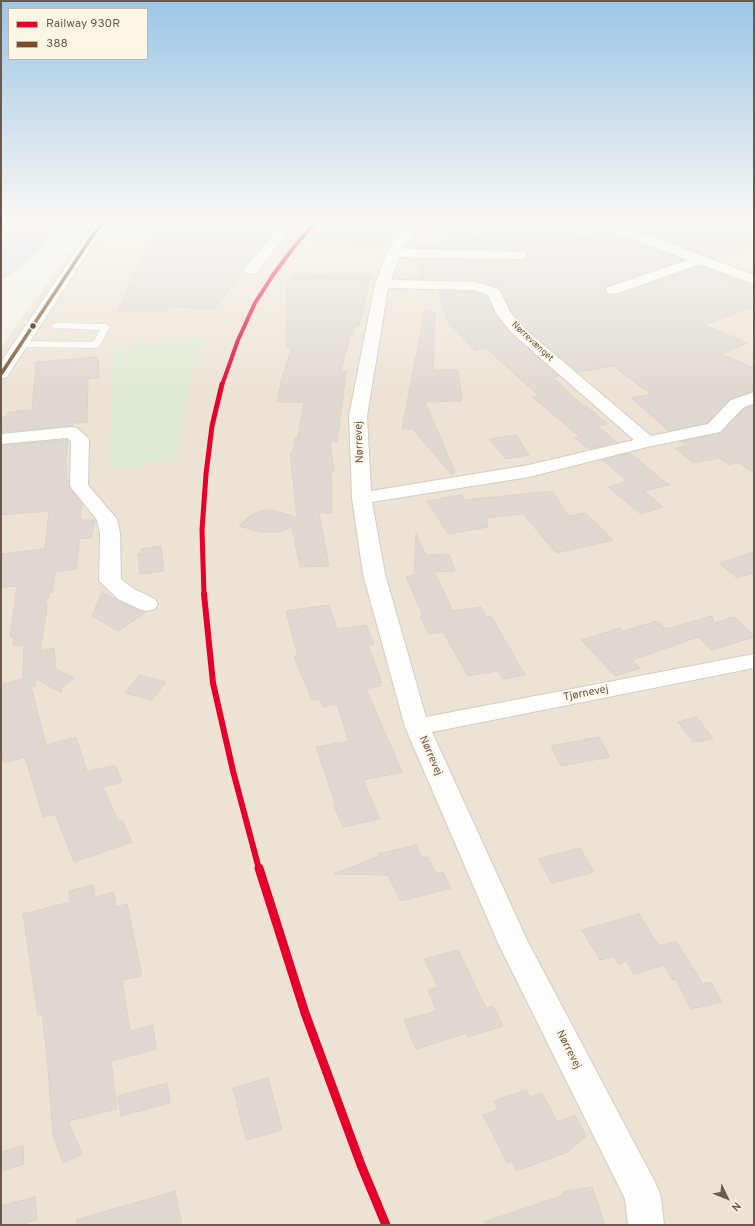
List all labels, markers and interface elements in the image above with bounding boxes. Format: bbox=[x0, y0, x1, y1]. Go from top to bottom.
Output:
legend bbox=[8, 8, 148, 60]
text: Railway 930R bbox=[46, 16, 120, 32]
text: 388 bbox=[46, 36, 68, 52]
street label: Nørrevænget bbox=[509, 320, 555, 364]
unlabelled marker bbox=[28, 321, 38, 331]
street label: Nørrevej bbox=[353, 421, 367, 463]
street label: Tjørnevej bbox=[562, 683, 610, 705]
street label: Nørrevej bbox=[415, 734, 445, 778]
street label: Nørrevej bbox=[553, 1028, 583, 1072]
north arrow bbox=[707, 1178, 747, 1218]
text: N bbox=[728, 1199, 744, 1214]

